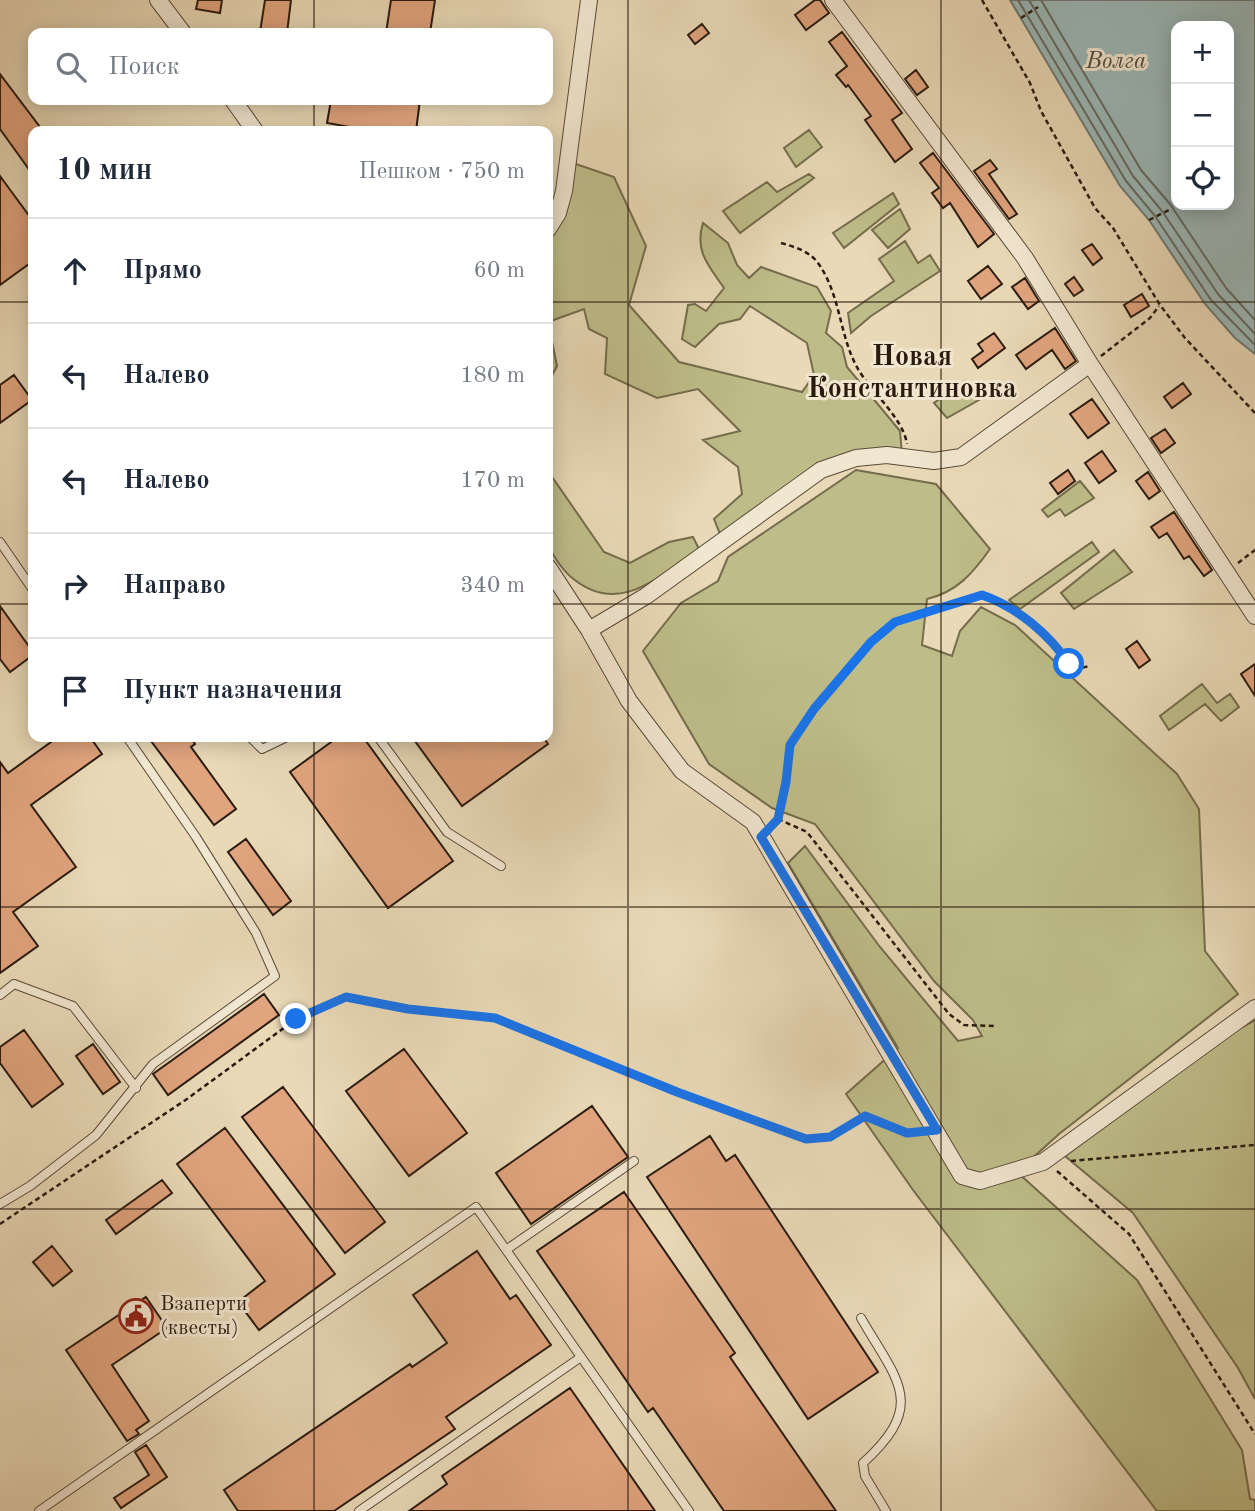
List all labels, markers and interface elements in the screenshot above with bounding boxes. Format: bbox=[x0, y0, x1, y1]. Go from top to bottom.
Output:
map controls bbox=[1171, 21, 1234, 210]
button: + bbox=[1171, 21, 1234, 84]
search box bbox=[28, 28, 553, 105]
icon: search bbox=[52, 48, 90, 86]
water label: Волга bbox=[1085, 50, 1146, 73]
text: Поиск bbox=[108, 54, 180, 80]
button: − bbox=[1171, 84, 1234, 147]
button: locate bbox=[1171, 147, 1234, 210]
text: 10 мин bbox=[56, 156, 153, 186]
text: Пешком · 750 m bbox=[359, 160, 525, 183]
icon: ahead bbox=[56, 252, 94, 290]
text: Прямо bbox=[123, 258, 202, 284]
text: 60 m bbox=[474, 259, 525, 282]
district label: Новая Константиновка bbox=[807, 344, 1017, 404]
icon: left bbox=[56, 357, 94, 395]
text: Налево bbox=[123, 363, 210, 389]
text: 180 m bbox=[460, 364, 525, 387]
icon: left bbox=[56, 462, 94, 500]
text: Налево bbox=[123, 468, 210, 494]
text: 170 m bbox=[460, 469, 525, 492]
icon: right bbox=[56, 567, 94, 605]
text: Направо bbox=[123, 573, 226, 599]
text: 340 m bbox=[460, 574, 525, 597]
route start bbox=[1053, 648, 1084, 679]
icon: arrive bbox=[56, 672, 94, 710]
text: Пункт назначения bbox=[123, 678, 342, 704]
route end bbox=[280, 1003, 311, 1034]
place label: Взаперти (квесты) bbox=[160, 1294, 247, 1339]
public building icon: Взаперти (квесты) bbox=[117, 1297, 155, 1335]

